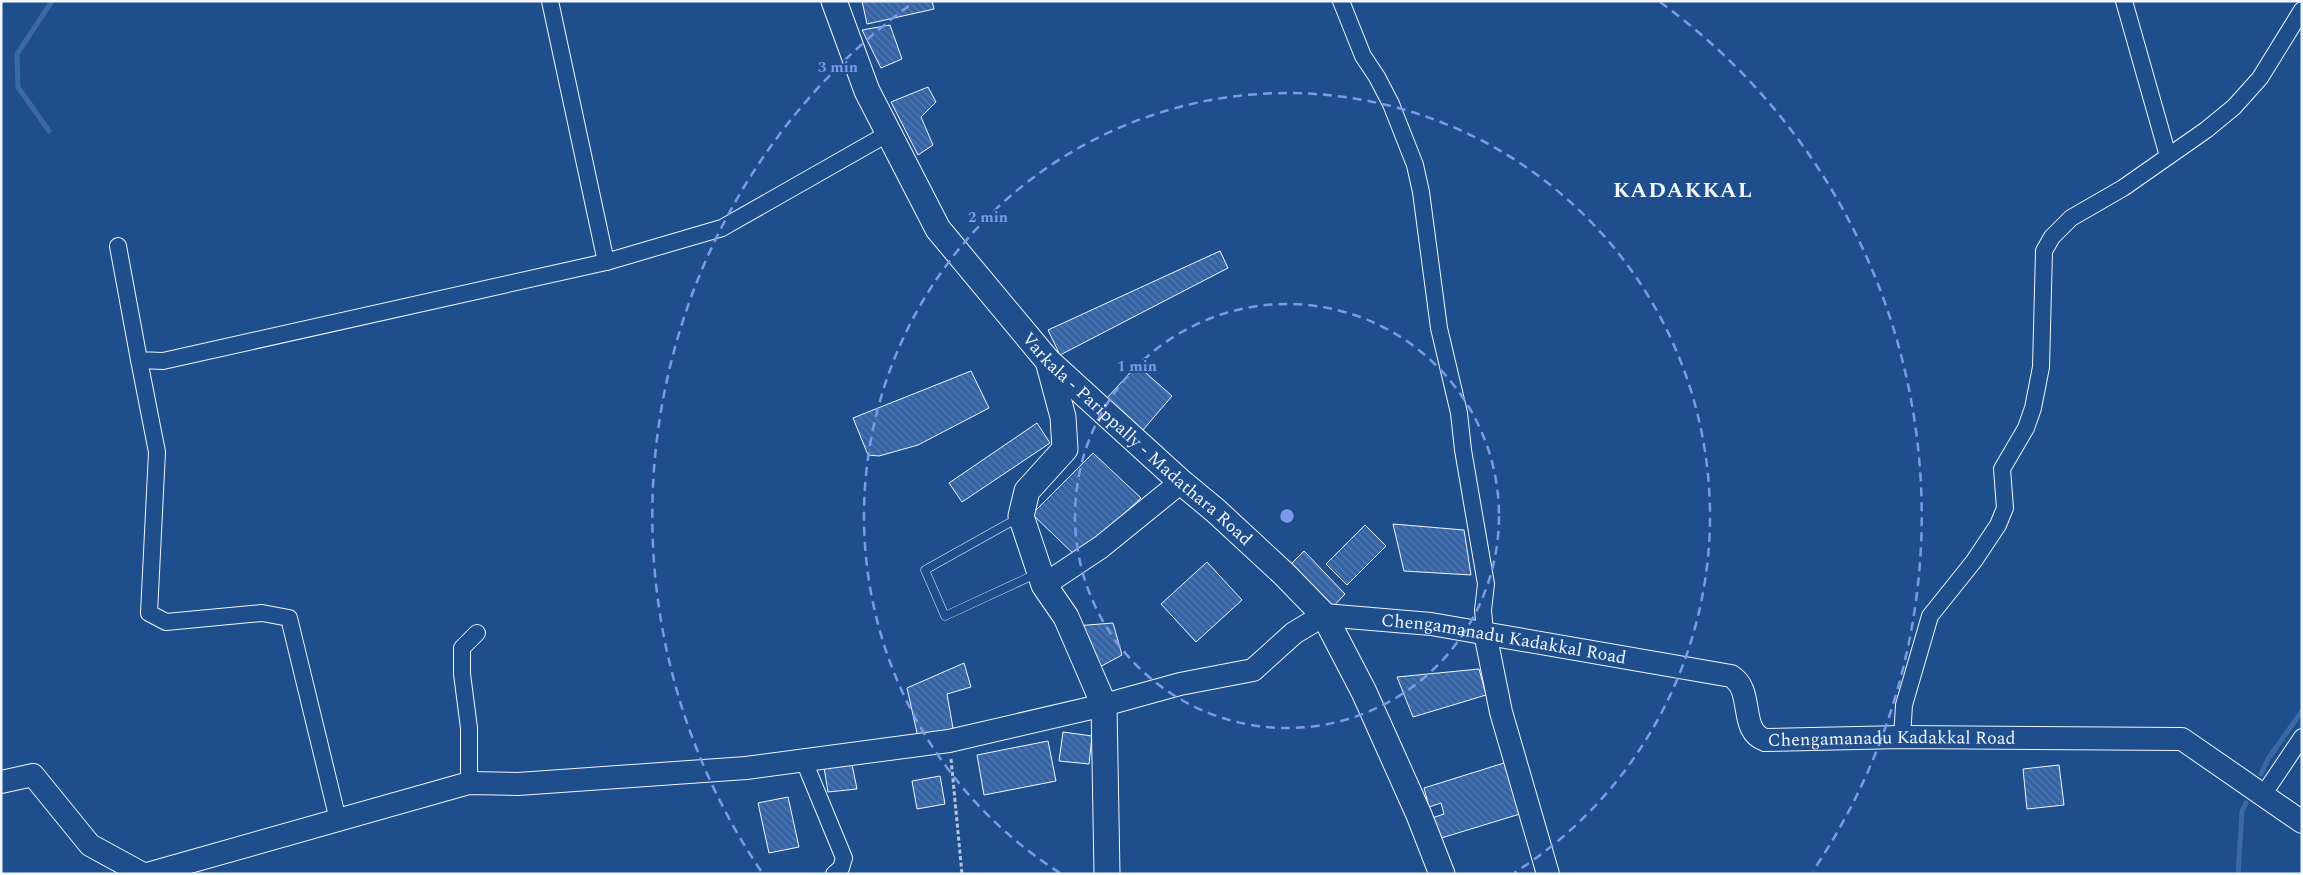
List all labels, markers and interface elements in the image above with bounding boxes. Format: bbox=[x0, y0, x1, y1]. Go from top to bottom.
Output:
text: 3 min bbox=[818, 56, 858, 79]
district label: KADAKKAL bbox=[1613, 174, 1753, 207]
text: 2 min bbox=[968, 206, 1008, 229]
street label: Varkala - Parippally - Madathara Road bbox=[1015, 326, 1258, 552]
text: 1 min bbox=[1117, 355, 1157, 378]
centre of rings bbox=[1278, 507, 1296, 525]
street label: Chengamanadu Kadakkal Road bbox=[1380, 607, 1629, 672]
street label: Chengamanadu Kadakkal Road bbox=[1767, 724, 2016, 754]

